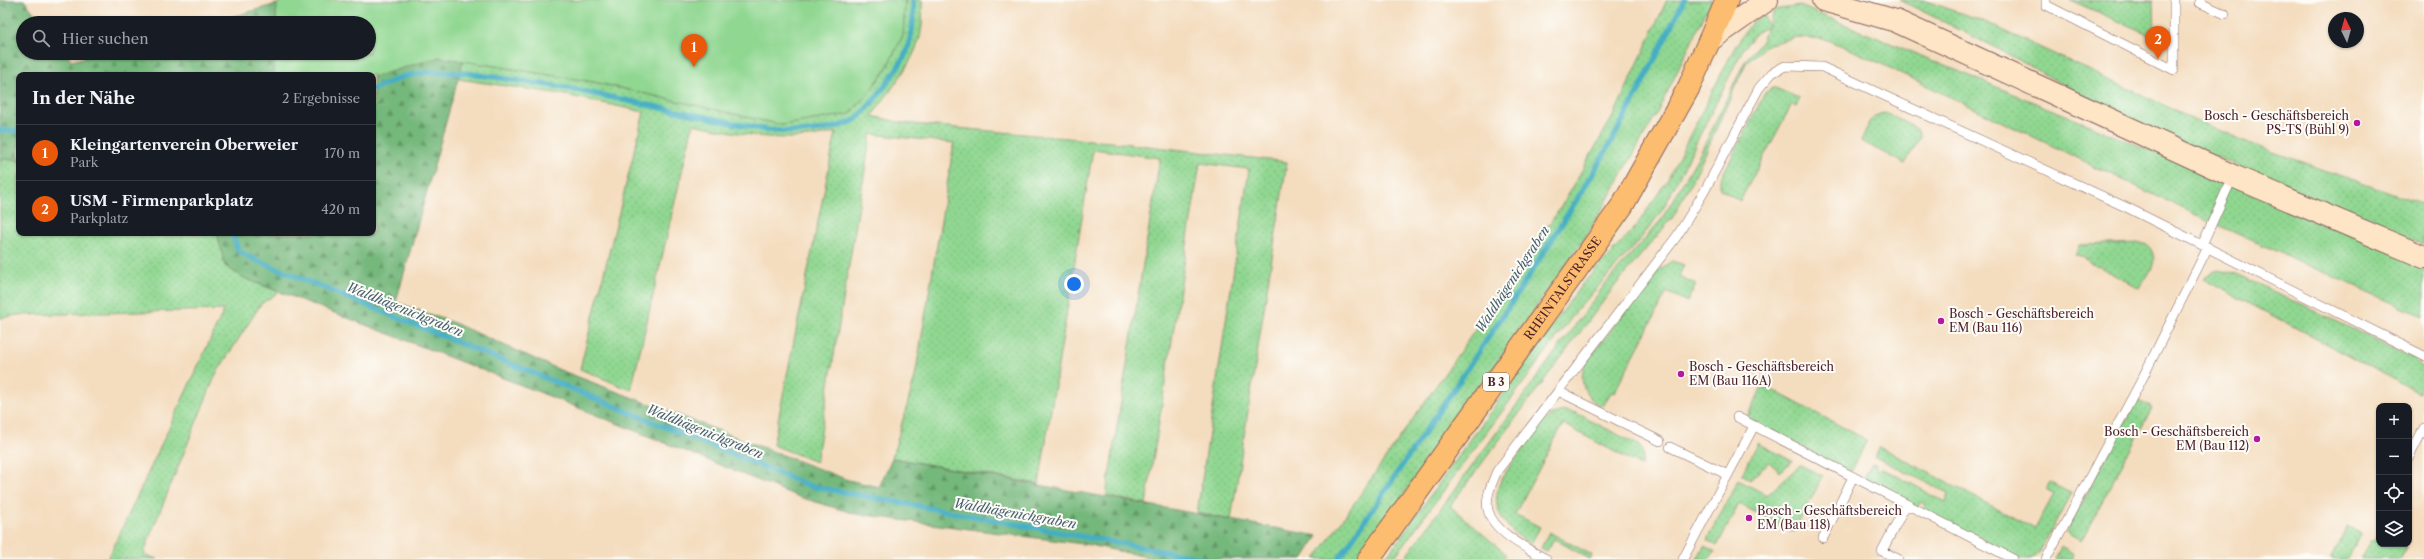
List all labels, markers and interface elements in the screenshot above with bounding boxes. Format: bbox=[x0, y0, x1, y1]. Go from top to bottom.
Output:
north arrow bbox=[2328, 12, 2364, 48]
search box bbox=[16, 16, 376, 60]
pin: 2 bbox=[2145, 26, 2171, 59]
icon: search bbox=[30, 27, 52, 49]
text: Hier suchen bbox=[62, 29, 149, 48]
pin: 1 bbox=[681, 34, 707, 67]
text: In der Nähe bbox=[32, 88, 135, 108]
text: 2 Ergebnisse bbox=[282, 90, 360, 106]
place label: Bosch - Geschäftsbereich PS-TS (Bühl 9) bbox=[2204, 108, 2349, 137]
marker: Bosch - Geschäftsbereich PS-TS (Bühl 9) bbox=[2352, 118, 2362, 128]
text: Kleingartenverein Oberweier bbox=[70, 135, 298, 154]
text: 1 bbox=[42, 145, 48, 161]
text: 170 m bbox=[324, 145, 360, 161]
text: Park bbox=[70, 154, 98, 170]
text: USM - Firmenparkplatz bbox=[70, 191, 253, 210]
text: 2 bbox=[41, 201, 49, 217]
text: 420 m bbox=[321, 201, 360, 217]
text: Parkplatz bbox=[70, 210, 128, 226]
water label: Waldhägenichgraben bbox=[1471, 222, 1553, 336]
street label: RHEINTALSTRASSE bbox=[1521, 234, 1605, 343]
your location bbox=[1064, 274, 1084, 294]
water label: Waldhägenichgraben bbox=[344, 278, 466, 340]
place label: Bosch - Geschäftsbereich EM (Bau 116) bbox=[1949, 306, 2094, 335]
marker: Bosch - Geschäftsbereich EM (Bau 116) bbox=[1936, 316, 1946, 326]
place label: Bosch - Geschäftsbereich EM (Bau 116A) bbox=[1689, 359, 1834, 388]
marker: Bosch - Geschäftsbereich EM (Bau 116A) bbox=[1676, 369, 1686, 379]
road number: B 3 bbox=[1483, 373, 1509, 391]
water label: Waldhägenichgraben bbox=[644, 400, 766, 462]
map controls bbox=[2376, 403, 2412, 547]
button: + bbox=[2376, 403, 2412, 439]
place label: Bosch - Geschäftsbereich EM (Bau 112) bbox=[2104, 424, 2249, 453]
marker: Bosch - Geschäftsbereich EM (Bau 112) bbox=[2252, 434, 2262, 444]
button: − bbox=[2376, 439, 2412, 475]
button: locate bbox=[2376, 475, 2412, 511]
water label: Waldhägenichgraben bbox=[952, 494, 1078, 532]
place label: Bosch - Geschäftsbereich EM (Bau 118) bbox=[1757, 503, 1902, 532]
button: layers bbox=[2376, 511, 2412, 547]
marker: Bosch - Geschäftsbereich EM (Bau 118) bbox=[1744, 513, 1754, 523]

